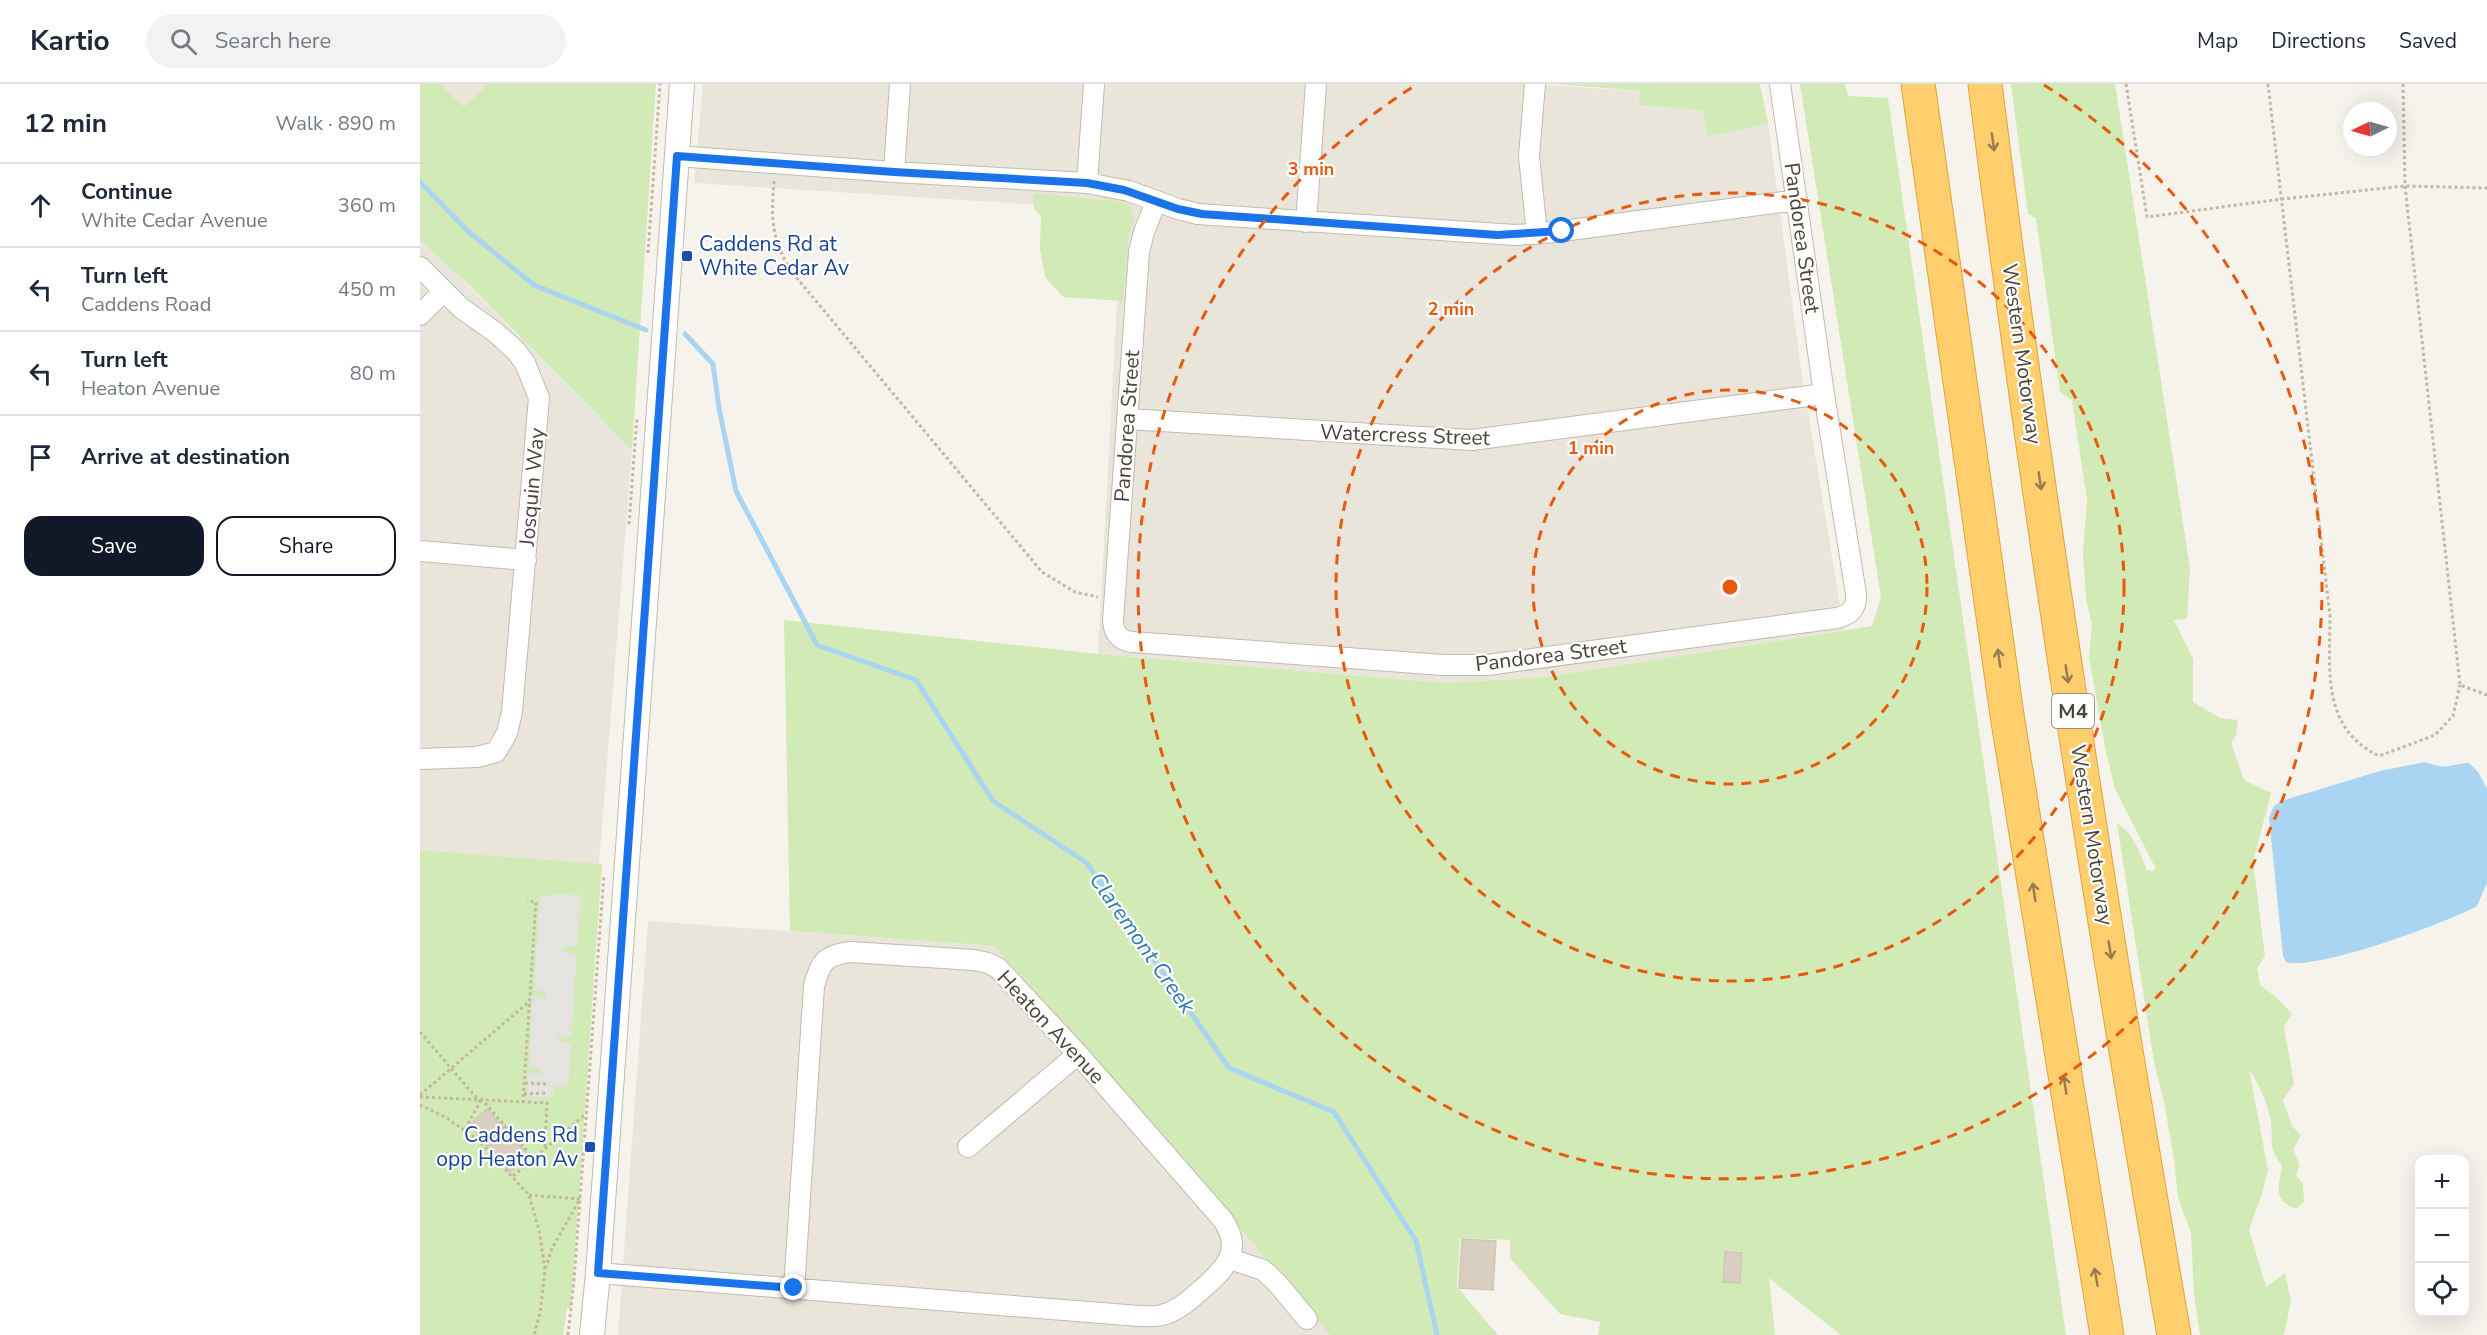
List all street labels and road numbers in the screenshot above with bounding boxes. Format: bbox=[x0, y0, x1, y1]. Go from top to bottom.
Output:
street label: Pandorea Street bbox=[1778, 161, 1827, 316]
street label: Western Motorway bbox=[1995, 262, 2049, 446]
street label: Pandorea Street bbox=[1108, 348, 1146, 503]
street label: Watercress Street bbox=[1320, 418, 1491, 452]
street label: Josquin Way bbox=[513, 427, 551, 548]
street label: Pandorea Street bbox=[1474, 632, 1629, 678]
road number: M4 bbox=[2052, 694, 2094, 728]
street label: Western Motorway bbox=[2064, 743, 2120, 927]
street label: Heaton Avenue bbox=[991, 964, 1111, 1090]

